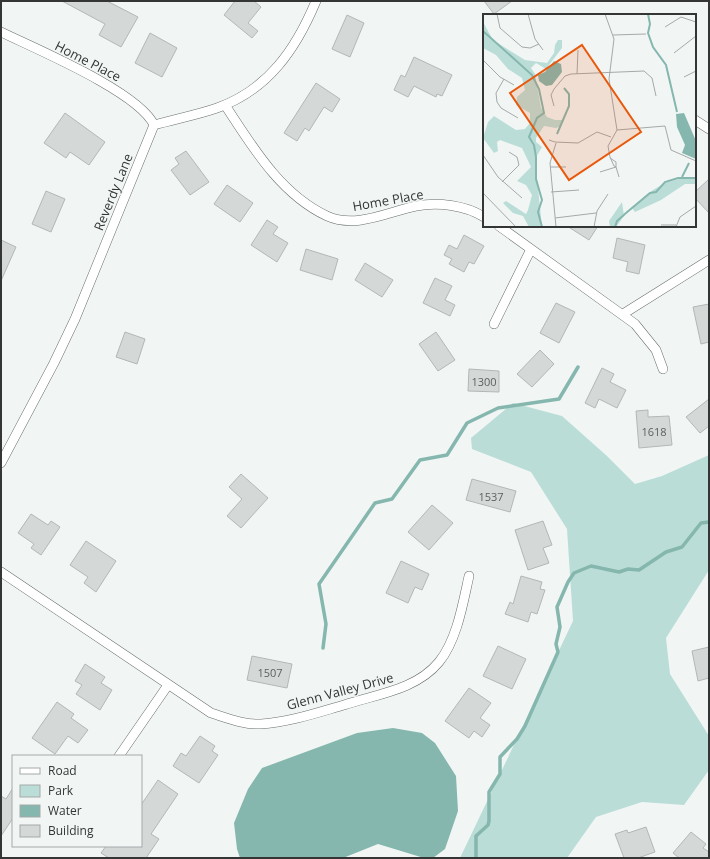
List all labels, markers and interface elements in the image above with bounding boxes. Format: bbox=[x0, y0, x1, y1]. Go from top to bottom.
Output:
inset map bbox=[483, 14, 696, 227]
street label: Home Place bbox=[52, 37, 124, 85]
street label: Reverdy Lane bbox=[89, 151, 137, 233]
street label: Home Place bbox=[351, 185, 425, 215]
house number: 1300 bbox=[471, 374, 497, 389]
house number: 1618 bbox=[641, 424, 667, 439]
house number: 1537 bbox=[478, 489, 504, 504]
house number: 1507 bbox=[257, 665, 283, 680]
street label: Glenn Valley Drive bbox=[285, 668, 395, 714]
legend bbox=[12, 755, 142, 847]
text: Road bbox=[48, 762, 77, 779]
text: Park bbox=[48, 782, 74, 799]
text: Water bbox=[48, 802, 82, 819]
text: Building bbox=[48, 822, 94, 839]

